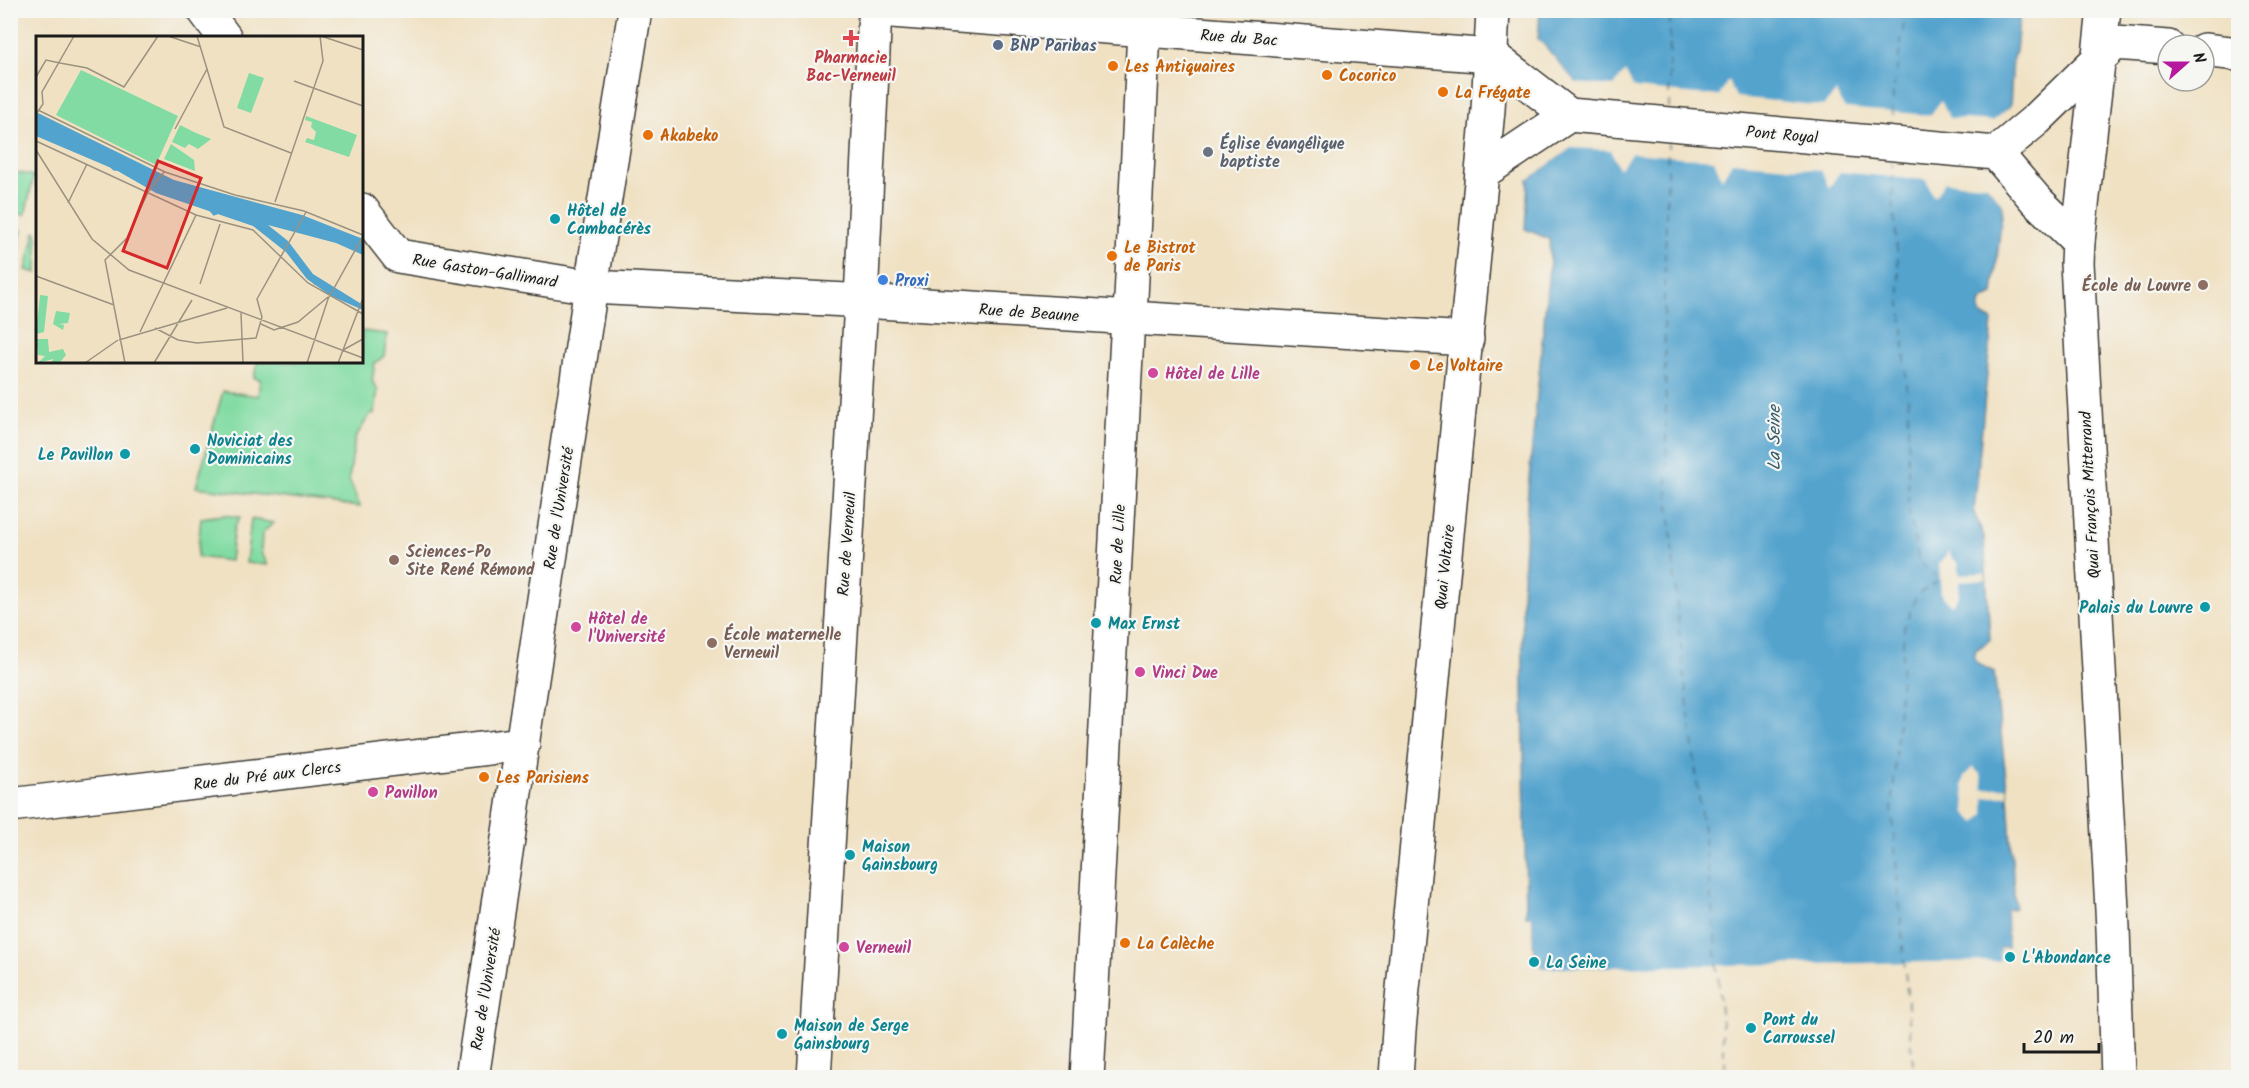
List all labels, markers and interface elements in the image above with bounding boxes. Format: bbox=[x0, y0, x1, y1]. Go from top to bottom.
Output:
street label: Rue du Bac bbox=[1199, 23, 1278, 54]
marker: Pharmacie Bac-Verneuil bbox=[844, 31, 858, 45]
north arrow bbox=[2156, 33, 2216, 93]
place label: BNP Paribas bbox=[1010, 34, 1097, 59]
inset map bbox=[36, 36, 363, 363]
marker: BNP Paribas bbox=[991, 38, 1005, 52]
place label: Pharmacie Bac-Verneuil bbox=[806, 46, 896, 89]
text: N bbox=[2185, 49, 2212, 67]
place label: Les Antiquaires bbox=[1125, 55, 1235, 80]
marker: Les Antiquaires bbox=[1106, 59, 1120, 73]
place label: Cocorico bbox=[1339, 64, 1396, 89]
marker: Cocorico bbox=[1320, 68, 1334, 82]
place label: La Frégate bbox=[1455, 81, 1531, 106]
marker: La Frégate bbox=[1436, 85, 1450, 99]
street label: Pont Royal bbox=[1745, 120, 1819, 151]
place label: Akabeko bbox=[660, 124, 718, 149]
marker: Akabeko bbox=[641, 128, 655, 142]
place label: Église évangélique baptiste bbox=[1220, 132, 1345, 175]
marker: Église évangélique baptiste bbox=[1201, 145, 1215, 159]
place label: Hôtel de Cambacérès bbox=[567, 199, 652, 242]
marker: Hôtel de Cambacérès bbox=[548, 212, 562, 226]
place label: Le Bistrot de Paris bbox=[1124, 236, 1197, 279]
street label: Rue Gaston-Gallimard bbox=[410, 248, 560, 295]
marker: Le Bistrot de Paris bbox=[1105, 249, 1119, 263]
place label: Proxi bbox=[895, 269, 929, 294]
marker: Proxi bbox=[876, 273, 890, 287]
place label: École du Louvre bbox=[2082, 274, 2191, 299]
marker: École du Louvre bbox=[2196, 278, 2210, 292]
street label: Rue de Beaune bbox=[978, 298, 1080, 329]
place label: Le Voltaire bbox=[1427, 354, 1503, 379]
marker: Le Voltaire bbox=[1408, 358, 1422, 372]
place label: Hôtel de Lille bbox=[1165, 362, 1260, 387]
marker: Hôtel de Lille bbox=[1146, 366, 1160, 380]
water label: La Seine bbox=[1761, 404, 1790, 471]
street label: Quai François Mitterrand bbox=[2074, 410, 2107, 579]
place label: Noviciat des Dominicains bbox=[207, 429, 293, 472]
marker: Noviciat des Dominicains bbox=[188, 442, 202, 456]
place label: Le Pavillon bbox=[38, 443, 113, 468]
street label: Rue de l'Université bbox=[537, 444, 582, 571]
marker: Le Pavillon bbox=[118, 447, 132, 461]
street label: Rue de Verneuil bbox=[831, 491, 864, 597]
street label: Rue de Lille bbox=[1104, 504, 1133, 585]
street label: Quai Voltaire bbox=[1429, 523, 1462, 611]
place label: Sciences-Po Site René Rémond bbox=[406, 540, 535, 583]
marker: Sciences-Po Site René Rémond bbox=[387, 553, 401, 567]
place label: Palais du Louvre bbox=[2079, 596, 2193, 621]
marker: Palais du Louvre bbox=[2198, 600, 2212, 614]
place label: Hôtel de l'Université bbox=[588, 607, 666, 650]
place label: Max Ernst bbox=[1108, 612, 1181, 637]
marker: Max Ernst bbox=[1089, 616, 1103, 630]
marker: Hôtel de l'Université bbox=[569, 620, 583, 634]
place label: École maternelle Verneuil bbox=[724, 623, 841, 666]
marker: École maternelle Verneuil bbox=[705, 636, 719, 650]
place label: Vinci Due bbox=[1152, 661, 1218, 686]
marker: Vinci Due bbox=[1133, 665, 1147, 679]
street label: Rue du Pré aux Clercs bbox=[192, 755, 343, 798]
place label: Les Parisiens bbox=[496, 766, 589, 791]
marker: Les Parisiens bbox=[477, 770, 491, 784]
place label: Pavillon bbox=[385, 781, 438, 806]
marker: Pavillon bbox=[366, 785, 380, 799]
place label: Maison Gainsbourg bbox=[862, 835, 938, 878]
marker: Maison Gainsbourg bbox=[843, 848, 857, 862]
street label: Rue de l'Université bbox=[464, 925, 509, 1052]
place label: La Calèche bbox=[1137, 932, 1214, 957]
place label: Verneuil bbox=[856, 936, 912, 961]
marker: La Calèche bbox=[1118, 936, 1132, 950]
marker: Verneuil bbox=[837, 940, 851, 954]
place label: L'Abondance bbox=[2022, 946, 2111, 971]
marker: L'Abondance bbox=[2003, 950, 2017, 964]
place label: La Seine bbox=[1546, 951, 1607, 976]
marker: La Seine bbox=[1527, 955, 1541, 969]
place label: Pont du Carroussel bbox=[1763, 1008, 1835, 1051]
place label: Maison de Serge Gainsbourg bbox=[794, 1014, 909, 1057]
scale bar bbox=[2024, 1016, 2099, 1054]
marker: Pont du Carroussel bbox=[1744, 1021, 1758, 1035]
text: 20 m bbox=[2033, 1024, 2074, 1053]
marker: Maison de Serge Gainsbourg bbox=[775, 1027, 789, 1041]

